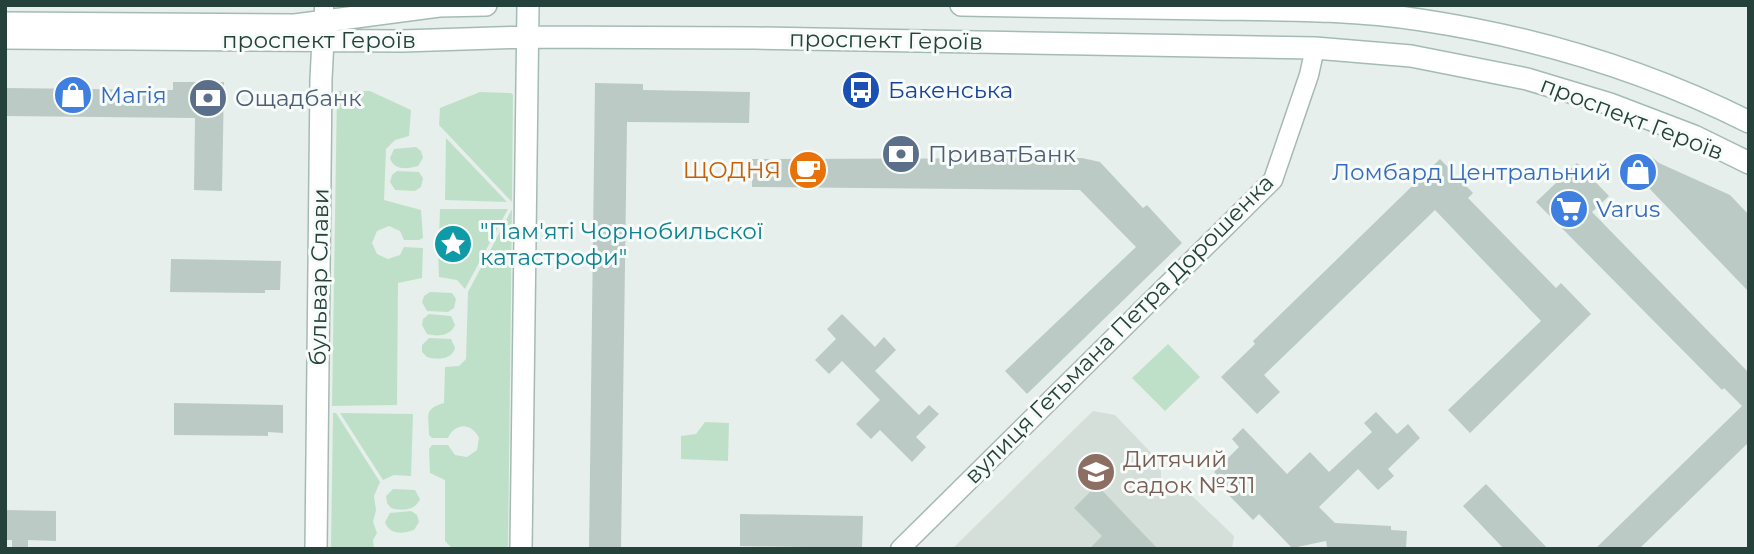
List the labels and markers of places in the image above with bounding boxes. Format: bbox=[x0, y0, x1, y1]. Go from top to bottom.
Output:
bus stop icon: Бакенська bbox=[840, 69, 882, 111]
shop icon: Магія bbox=[52, 74, 94, 116]
place label: Бакенська bbox=[888, 76, 1013, 104]
bank icon: Ощадбанк bbox=[187, 77, 229, 119]
place label: Магія bbox=[100, 81, 167, 109]
place label: Ощадбанк bbox=[235, 84, 362, 112]
bank icon: ПриватБанк bbox=[880, 133, 922, 175]
place label: ПриватБанк bbox=[928, 140, 1076, 168]
cafe icon: ЩОДНЯ bbox=[787, 149, 829, 191]
shop icon: Ломбард Центральний bbox=[1617, 151, 1659, 193]
place label: ЩОДНЯ bbox=[683, 156, 781, 184]
place label: Ломбард Центральний bbox=[1332, 158, 1611, 186]
supermarket icon: Varus bbox=[1548, 188, 1590, 230]
place label: Varus bbox=[1596, 195, 1660, 223]
place label: "Пам'яті Чорнобильскої катастрофи" bbox=[480, 217, 763, 271]
place icon: "Пам'яті Чорнобильскої катастрофи" bbox=[432, 223, 474, 265]
place label: Дитячий садок №311 bbox=[1123, 445, 1256, 499]
school or university icon: Дитячий садок №311 bbox=[1075, 451, 1117, 493]

